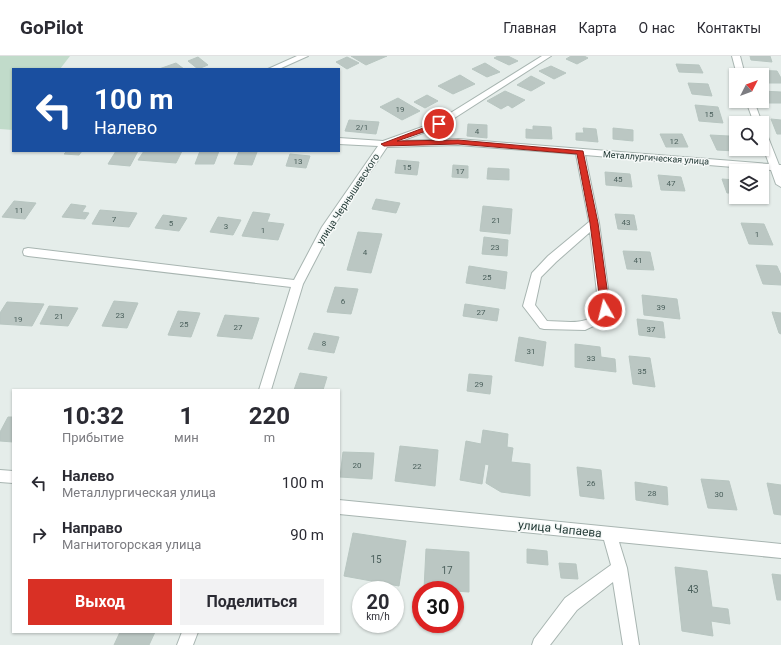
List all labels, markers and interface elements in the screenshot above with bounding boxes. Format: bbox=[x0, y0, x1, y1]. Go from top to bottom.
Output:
text: GoPilot bbox=[20, 16, 83, 39]
text: Главная bbox=[503, 20, 556, 36]
text: Карта bbox=[578, 20, 617, 36]
text: О нас bbox=[639, 20, 675, 36]
text: Контакты bbox=[697, 20, 761, 36]
north arrow bbox=[729, 68, 769, 108]
map controls bbox=[729, 68, 769, 204]
text: 100 m bbox=[94, 83, 173, 116]
icon: left bbox=[28, 84, 80, 136]
house number: 19 bbox=[396, 105, 405, 114]
pin bbox=[422, 107, 456, 141]
house number: 15 bbox=[705, 110, 714, 119]
icon: arrive bbox=[428, 113, 450, 135]
button: search bbox=[729, 116, 769, 156]
text: Налево bbox=[94, 117, 157, 138]
house number: 2/1 bbox=[356, 123, 368, 132]
house number: 4 bbox=[475, 127, 480, 136]
house number: 12 bbox=[670, 137, 679, 146]
street label: Металлургическая улица bbox=[603, 149, 710, 167]
street label: улица Чернышевского bbox=[314, 151, 382, 247]
house number: 13 bbox=[294, 157, 303, 166]
house number: 15 bbox=[403, 163, 412, 172]
button: layers bbox=[729, 164, 769, 204]
house number: 17 bbox=[456, 167, 465, 176]
house number: 45 bbox=[614, 175, 623, 184]
house number: 47 bbox=[667, 179, 676, 188]
house number: 11 bbox=[15, 206, 24, 215]
house number: 7 bbox=[112, 215, 117, 224]
house number: 21 bbox=[492, 216, 501, 225]
house number: 43 bbox=[622, 218, 631, 227]
house number: 5 bbox=[169, 219, 174, 228]
house number: 3 bbox=[224, 222, 228, 231]
house number: 1 bbox=[261, 226, 265, 235]
house number: 1 bbox=[755, 230, 759, 239]
house number: 23 bbox=[491, 243, 500, 252]
house number: 4 bbox=[363, 248, 368, 257]
house number: 41 bbox=[634, 256, 643, 265]
house number: 25 bbox=[483, 273, 492, 282]
position arrow bbox=[584, 289, 626, 331]
house number: 6 bbox=[341, 297, 346, 306]
house number: 39 bbox=[657, 303, 666, 312]
house number: 27 bbox=[477, 308, 486, 317]
house number: 23 bbox=[116, 311, 125, 320]
house number: 21 bbox=[55, 312, 64, 321]
house number: 19 bbox=[14, 315, 23, 324]
house number: 25 bbox=[180, 320, 189, 329]
house number: 27 bbox=[234, 323, 243, 332]
house number: 37 bbox=[647, 325, 656, 334]
house number: 8 bbox=[322, 339, 327, 348]
house number: 31 bbox=[527, 347, 536, 356]
house number: 33 bbox=[587, 354, 596, 363]
house number: 35 bbox=[638, 367, 647, 376]
house number: 29 bbox=[475, 380, 484, 389]
text: 10:32 bbox=[62, 402, 124, 430]
text: 1 bbox=[179, 402, 193, 430]
text: 220 bbox=[249, 402, 290, 430]
text: Прибытие bbox=[62, 430, 124, 445]
text: мин bbox=[174, 430, 199, 445]
text: m bbox=[264, 430, 275, 445]
house number: 20 bbox=[353, 461, 362, 470]
house number: 22 bbox=[413, 462, 422, 471]
text: Налево bbox=[62, 467, 114, 485]
icon: left bbox=[28, 472, 50, 494]
text: 100 m bbox=[282, 474, 324, 492]
house number: 26 bbox=[587, 479, 596, 488]
text: Металлургическая улица bbox=[62, 485, 216, 500]
house number: 28 bbox=[648, 489, 657, 498]
house number: 30 bbox=[715, 490, 724, 499]
street label: улица Чапаева bbox=[518, 518, 602, 540]
text: Направо bbox=[62, 519, 123, 537]
icon: right bbox=[28, 524, 50, 546]
text: 90 m bbox=[290, 526, 324, 544]
text: Магнитогорская улица bbox=[62, 537, 201, 552]
house number: 15 bbox=[370, 554, 382, 565]
house number: 17 bbox=[441, 565, 453, 576]
button: Выход bbox=[28, 579, 172, 625]
button: Поделиться bbox=[180, 579, 324, 625]
speed limit sign: 30 bbox=[412, 581, 464, 633]
house number: 43 bbox=[687, 584, 699, 595]
text: 20 bbox=[367, 590, 389, 614]
text: km/h bbox=[366, 611, 390, 622]

